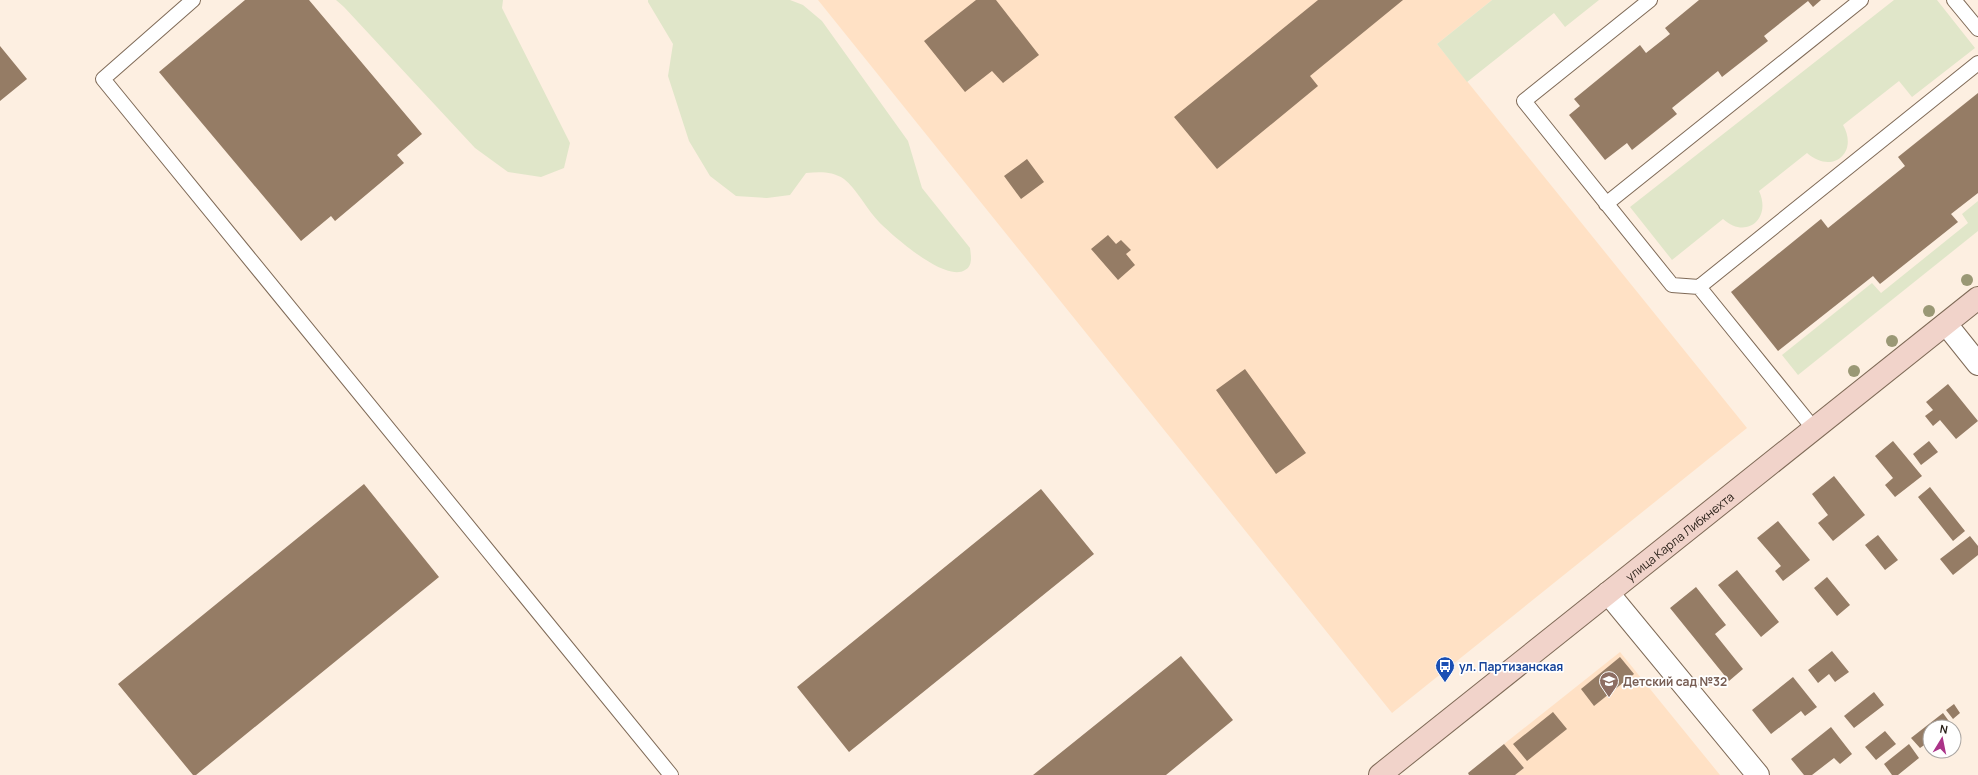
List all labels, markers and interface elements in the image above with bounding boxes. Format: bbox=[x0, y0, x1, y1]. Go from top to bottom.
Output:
street label: улица Карла Либкнехта bbox=[1622, 488, 1737, 585]
bus stop icon: ул. Партизанская bbox=[1434, 655, 1456, 683]
place label: ул. Партизанская bbox=[1459, 658, 1563, 675]
school or university icon: Детский сад №32 bbox=[1598, 670, 1620, 698]
place label: Детский сад №32 bbox=[1623, 673, 1727, 690]
north arrow bbox=[1922, 719, 1962, 759]
text: N bbox=[1939, 721, 1949, 737]

